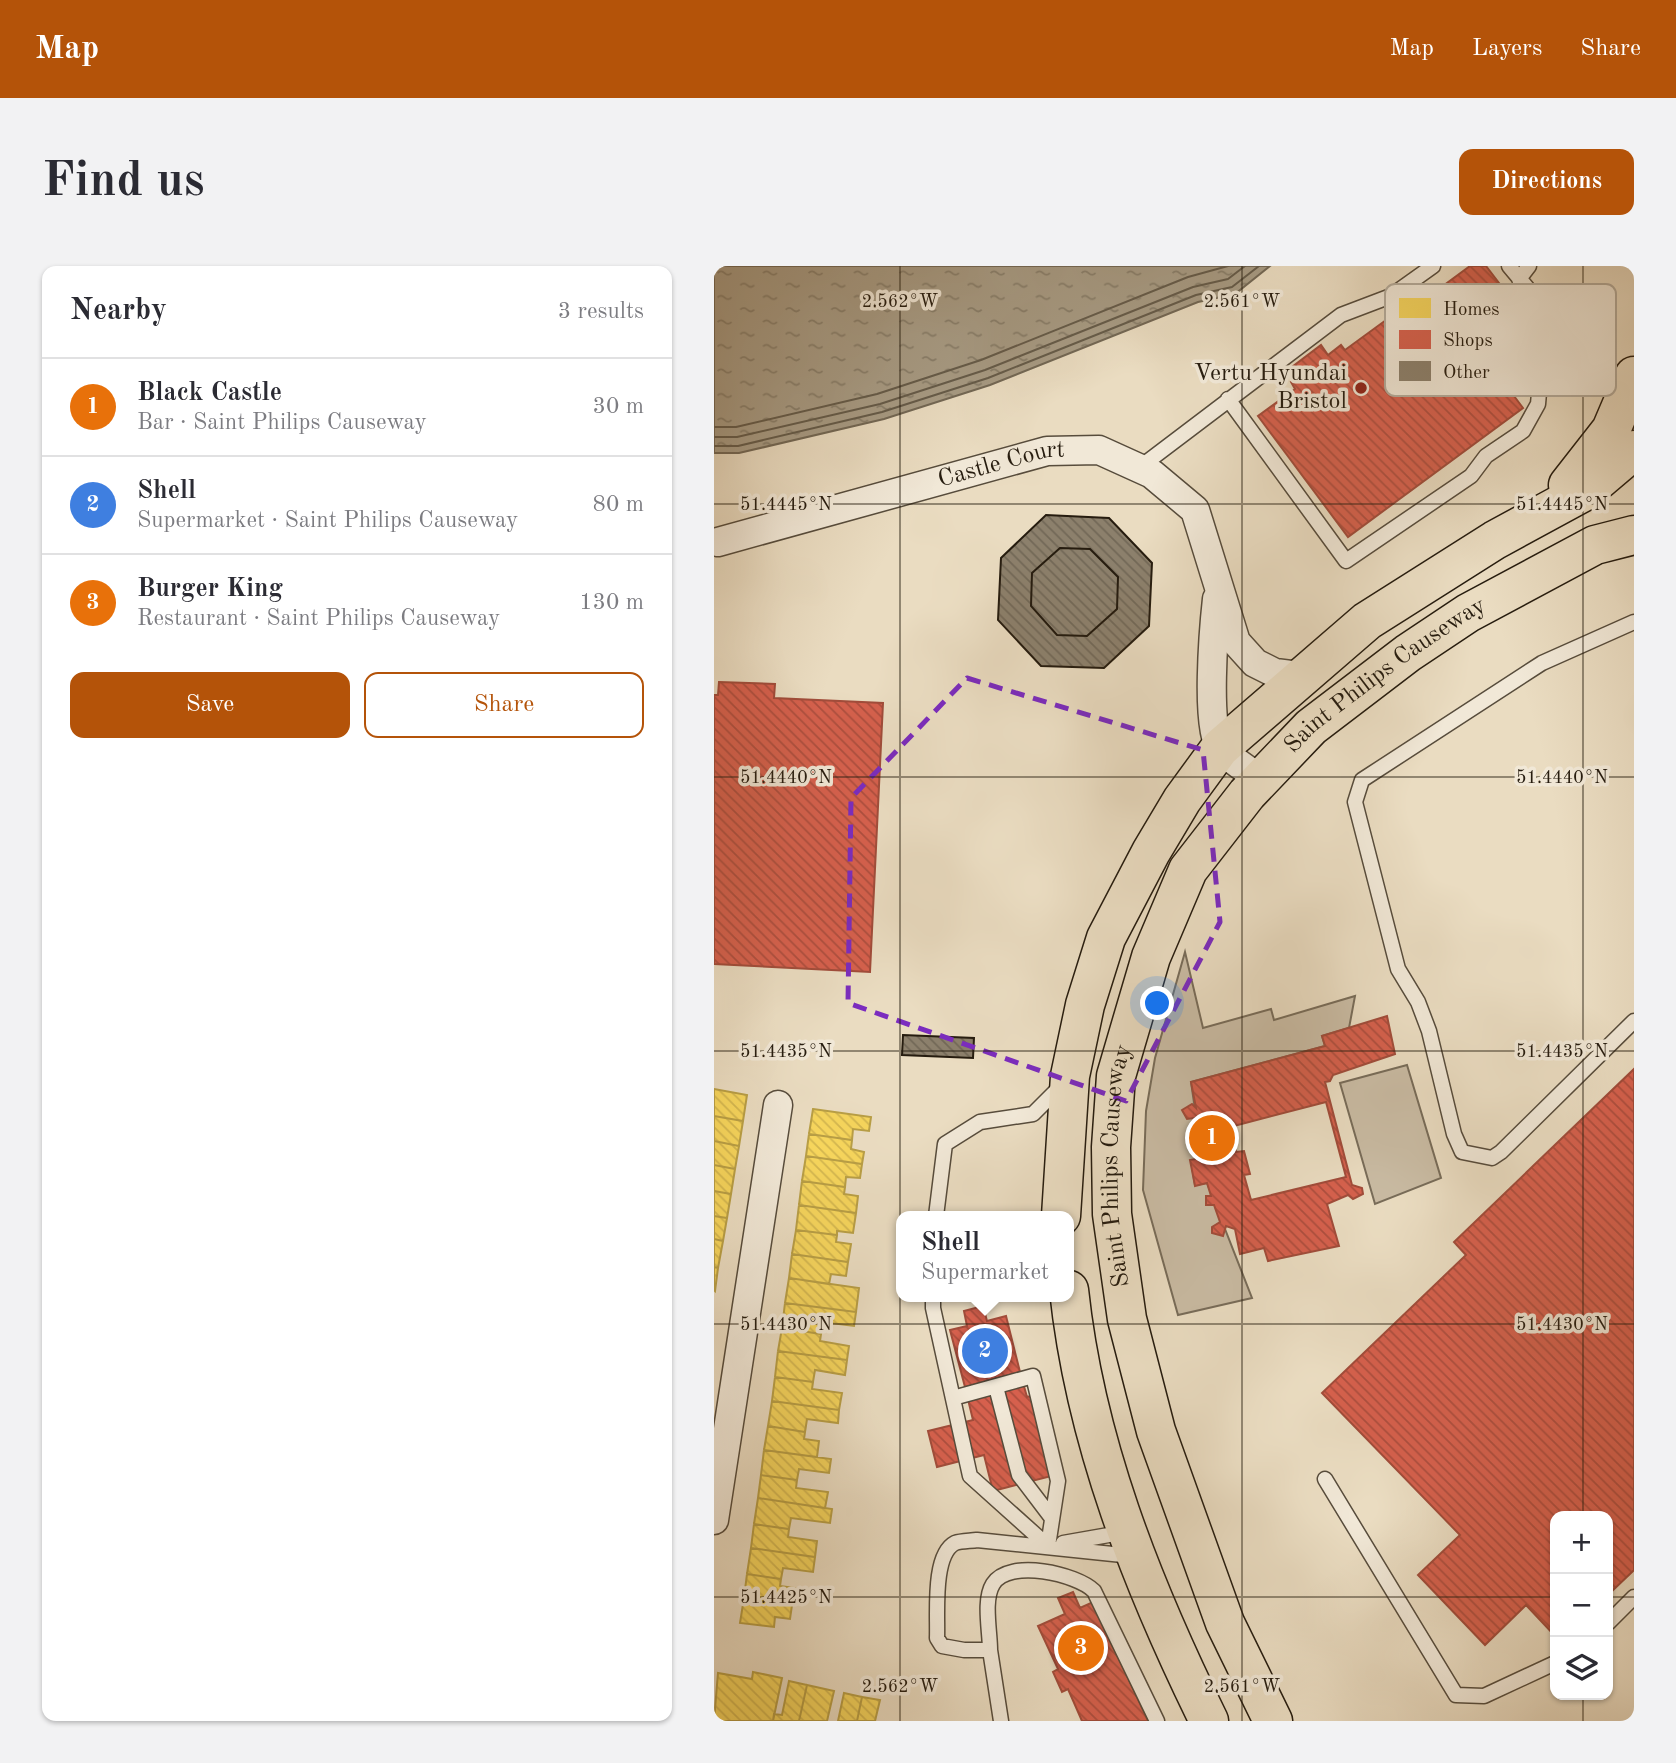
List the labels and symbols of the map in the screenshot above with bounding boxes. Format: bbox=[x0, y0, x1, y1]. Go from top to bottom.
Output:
legend bbox=[1385, 284, 1616, 396]
text: 2.562°W bbox=[862, 293, 938, 311]
text: 2.561°W bbox=[1204, 293, 1280, 311]
text: Homes bbox=[1443, 301, 1499, 320]
text: Shops bbox=[1443, 332, 1493, 351]
place label: Vertu Hyundai Bristol bbox=[1194, 362, 1347, 414]
text: Other bbox=[1443, 364, 1490, 383]
marker: Vertu Hyundai Bristol bbox=[1353, 380, 1369, 396]
street label: Castle Court bbox=[935, 439, 1065, 493]
text: 51.4445°N bbox=[740, 496, 832, 514]
text: 51.4445°N bbox=[1516, 496, 1608, 514]
street label: Saint Philips Causeway bbox=[1281, 594, 1490, 758]
text: 51.4440°N bbox=[740, 769, 832, 787]
text: 51.4440°N bbox=[1516, 769, 1608, 787]
your location bbox=[1140, 986, 1174, 1020]
street label: Saint Philips Causeway bbox=[1099, 1042, 1137, 1289]
text: 51.4435°N bbox=[740, 1043, 832, 1061]
text: 51.4435°N bbox=[1516, 1043, 1608, 1061]
pin: 1 bbox=[1189, 1112, 1235, 1164]
text: 51.4430°N bbox=[740, 1316, 832, 1334]
text: 51.4430°N bbox=[1516, 1316, 1608, 1334]
pin: 2 bbox=[962, 1325, 1008, 1377]
text: 51.4425°N bbox=[740, 1589, 832, 1607]
pin: 3 bbox=[1058, 1622, 1104, 1674]
text: 2.562°W bbox=[862, 1678, 938, 1696]
text: 2.561°W bbox=[1204, 1678, 1280, 1696]

